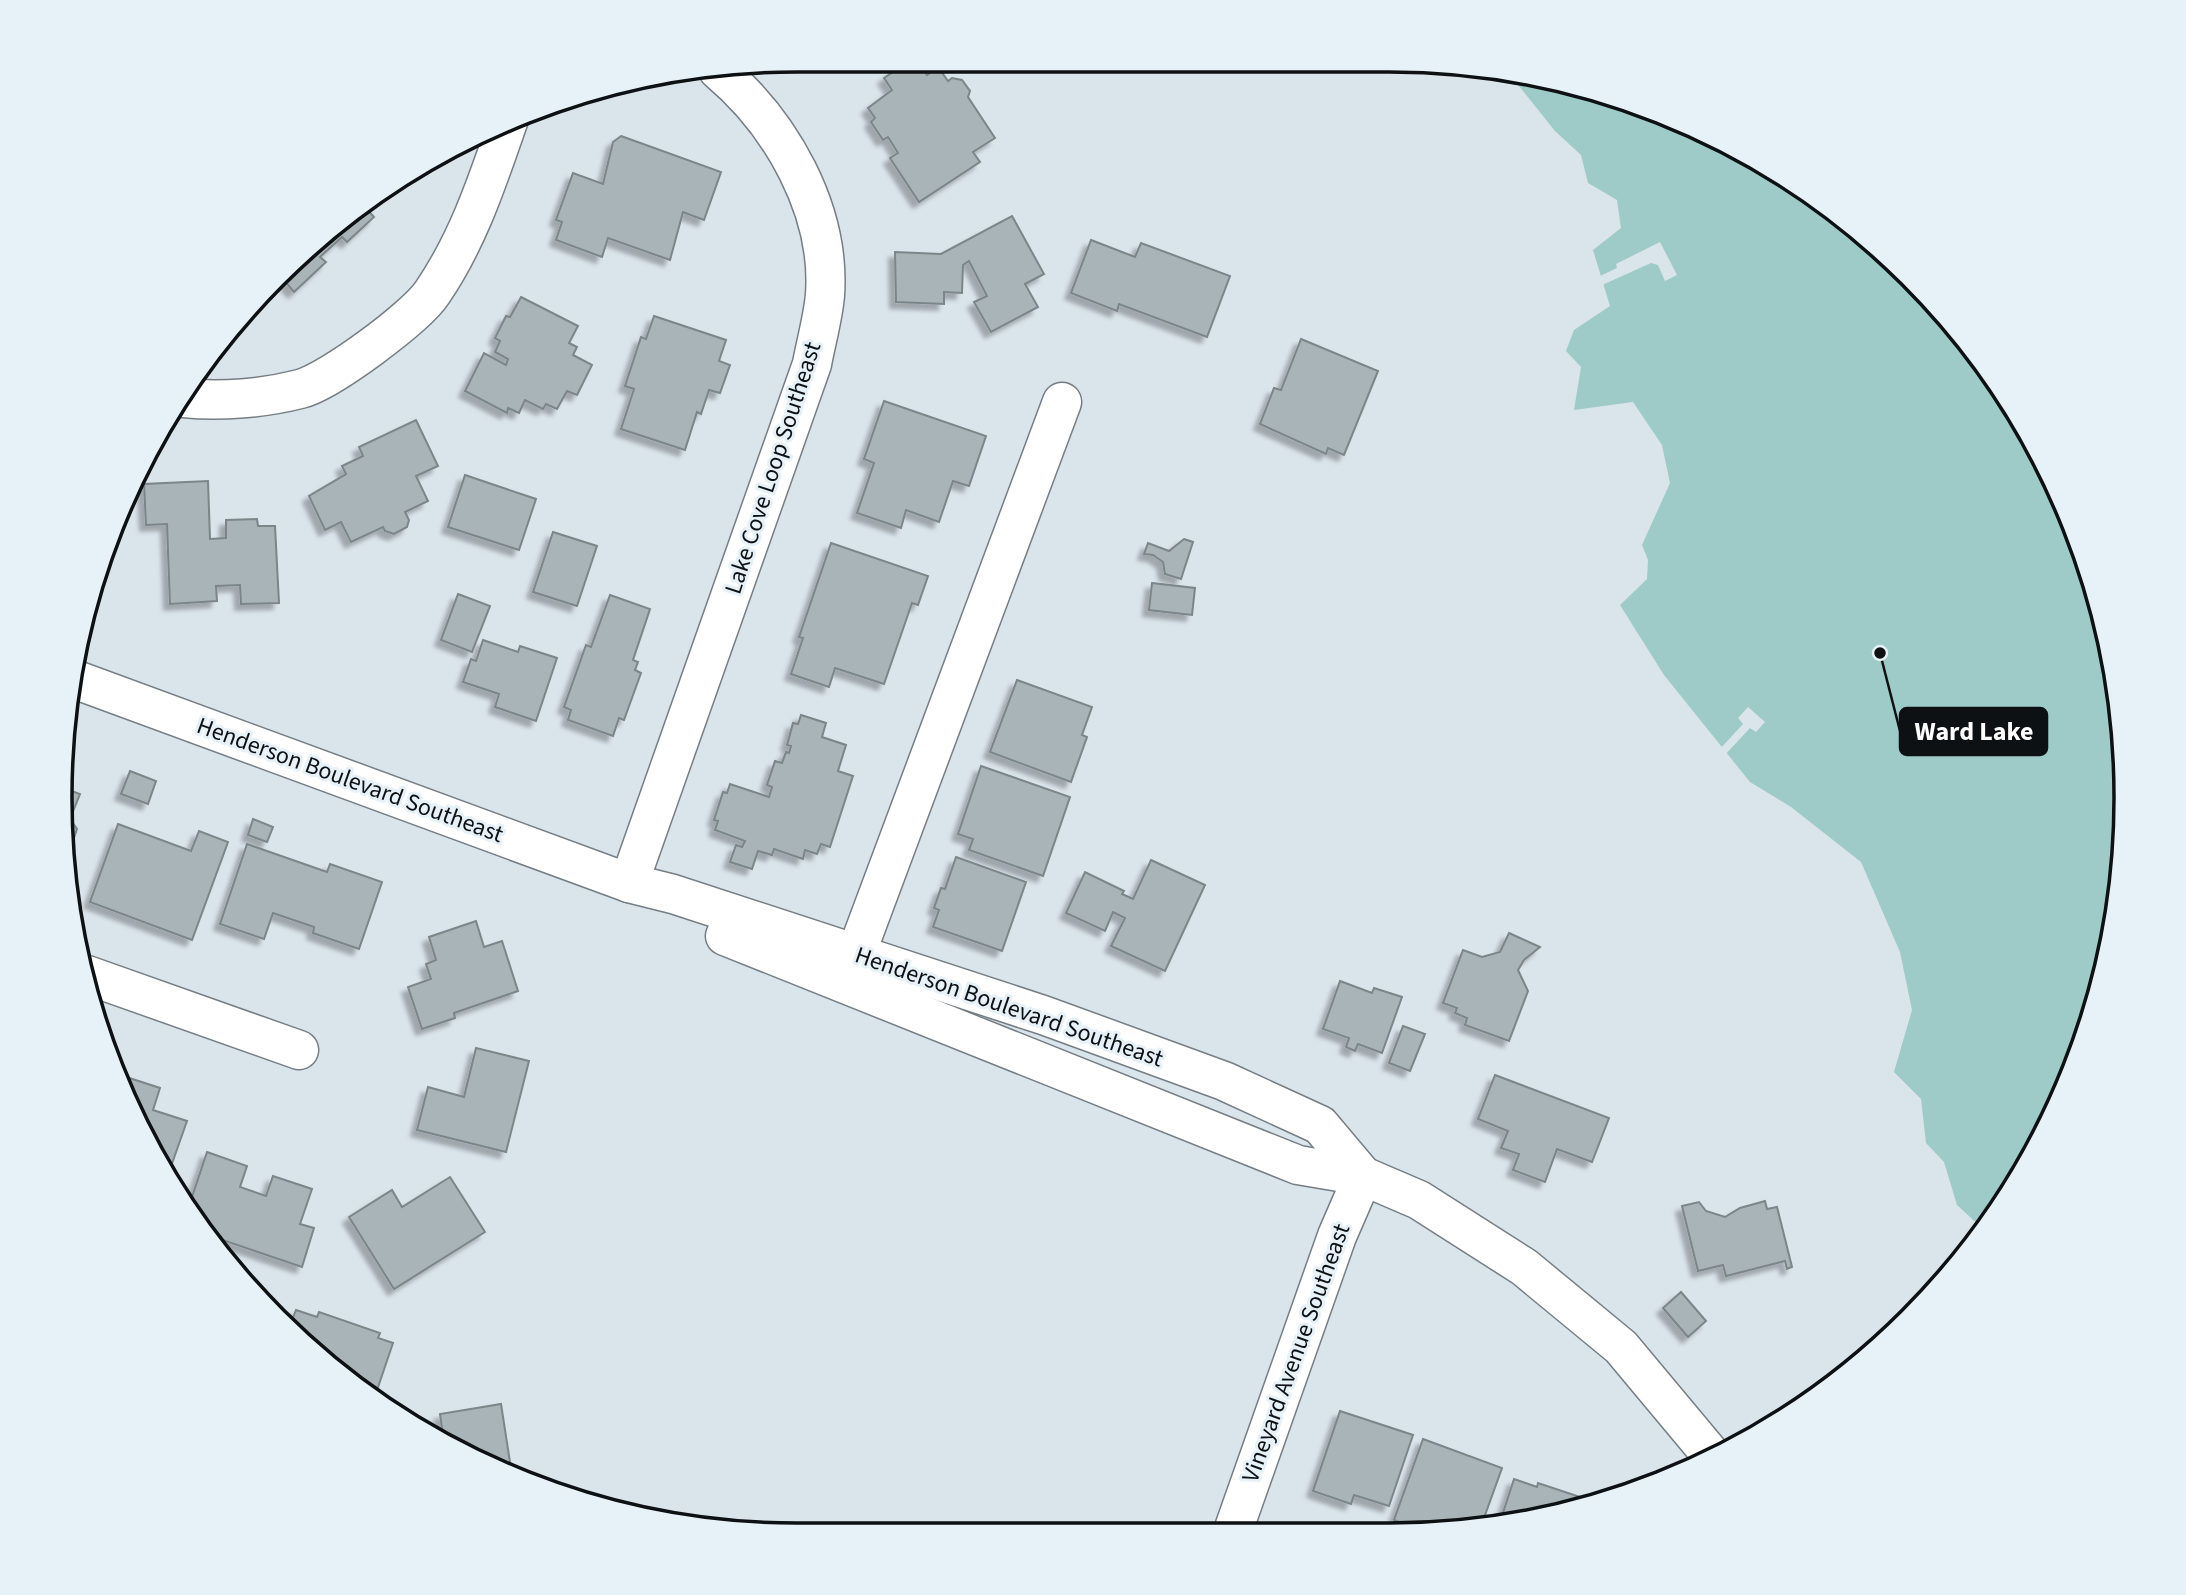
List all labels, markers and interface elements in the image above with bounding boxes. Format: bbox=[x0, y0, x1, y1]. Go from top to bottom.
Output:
street label: Lake Cove Loop Southeast bbox=[716, 337, 830, 599]
street label: Henderson Boulevard Southeast bbox=[192, 708, 508, 852]
callout: Ward Lake bbox=[1900, 708, 2047, 755]
text: Ward Lake bbox=[1915, 713, 2033, 750]
street label: Henderson Boulevard Southeast bbox=[850, 938, 1168, 1076]
street label: Vineyard Avenue Southeast bbox=[1233, 1219, 1359, 1487]

